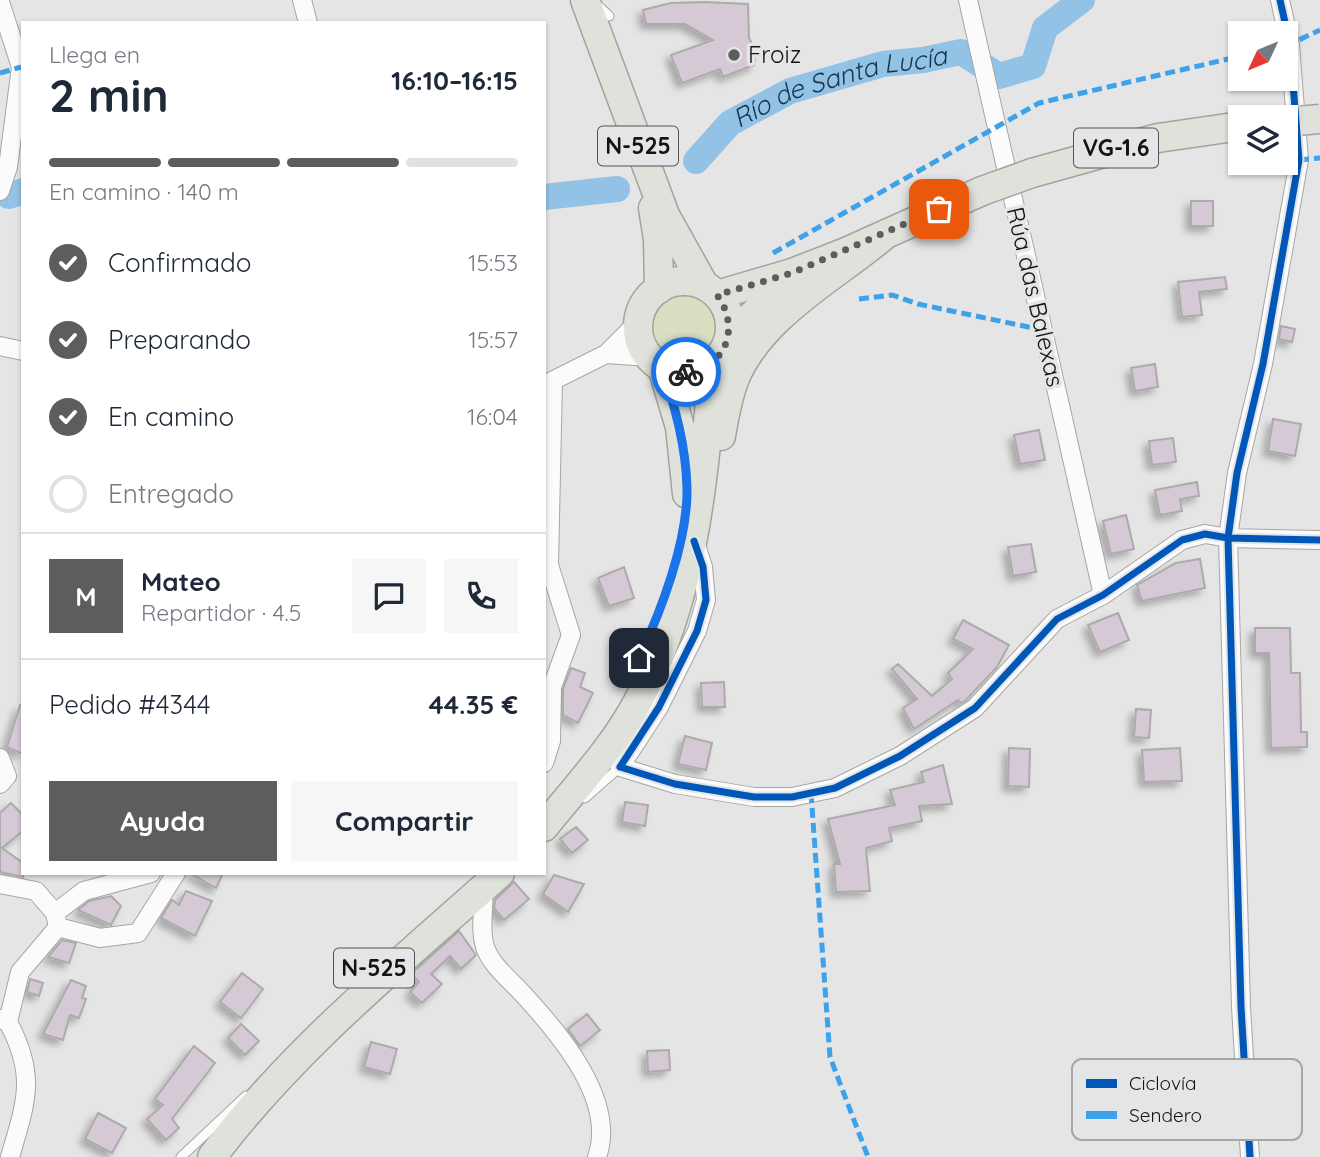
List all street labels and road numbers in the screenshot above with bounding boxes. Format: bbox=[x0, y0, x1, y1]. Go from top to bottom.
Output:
road number: N-525 bbox=[598, 127, 678, 166]
road number: VG-1.6 bbox=[1074, 128, 1158, 168]
street label: Rúa das Balexas bbox=[1001, 204, 1071, 390]
road number: N-525 bbox=[334, 948, 414, 987]

